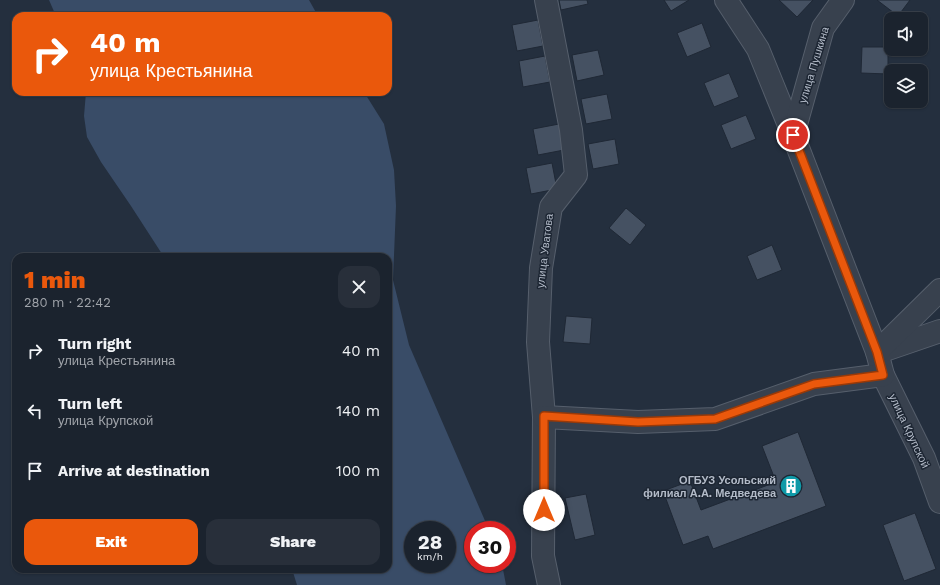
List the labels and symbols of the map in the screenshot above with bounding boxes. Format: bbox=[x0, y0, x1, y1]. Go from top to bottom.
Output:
street label: улица Пушкина bbox=[796, 24, 832, 105]
pin bbox=[776, 118, 810, 152]
street label: улица Уватова bbox=[534, 212, 556, 289]
street label: улица Крупской bbox=[886, 392, 932, 470]
building icon: ОГБУЗ Усольский филиал А.А. Медведева bbox=[778, 473, 804, 499]
place label: ОГБУЗ Усольский филиал А.А. Медведева bbox=[643, 474, 777, 500]
position arrow bbox=[523, 489, 565, 531]
speed limit sign: 30 bbox=[464, 521, 516, 573]

